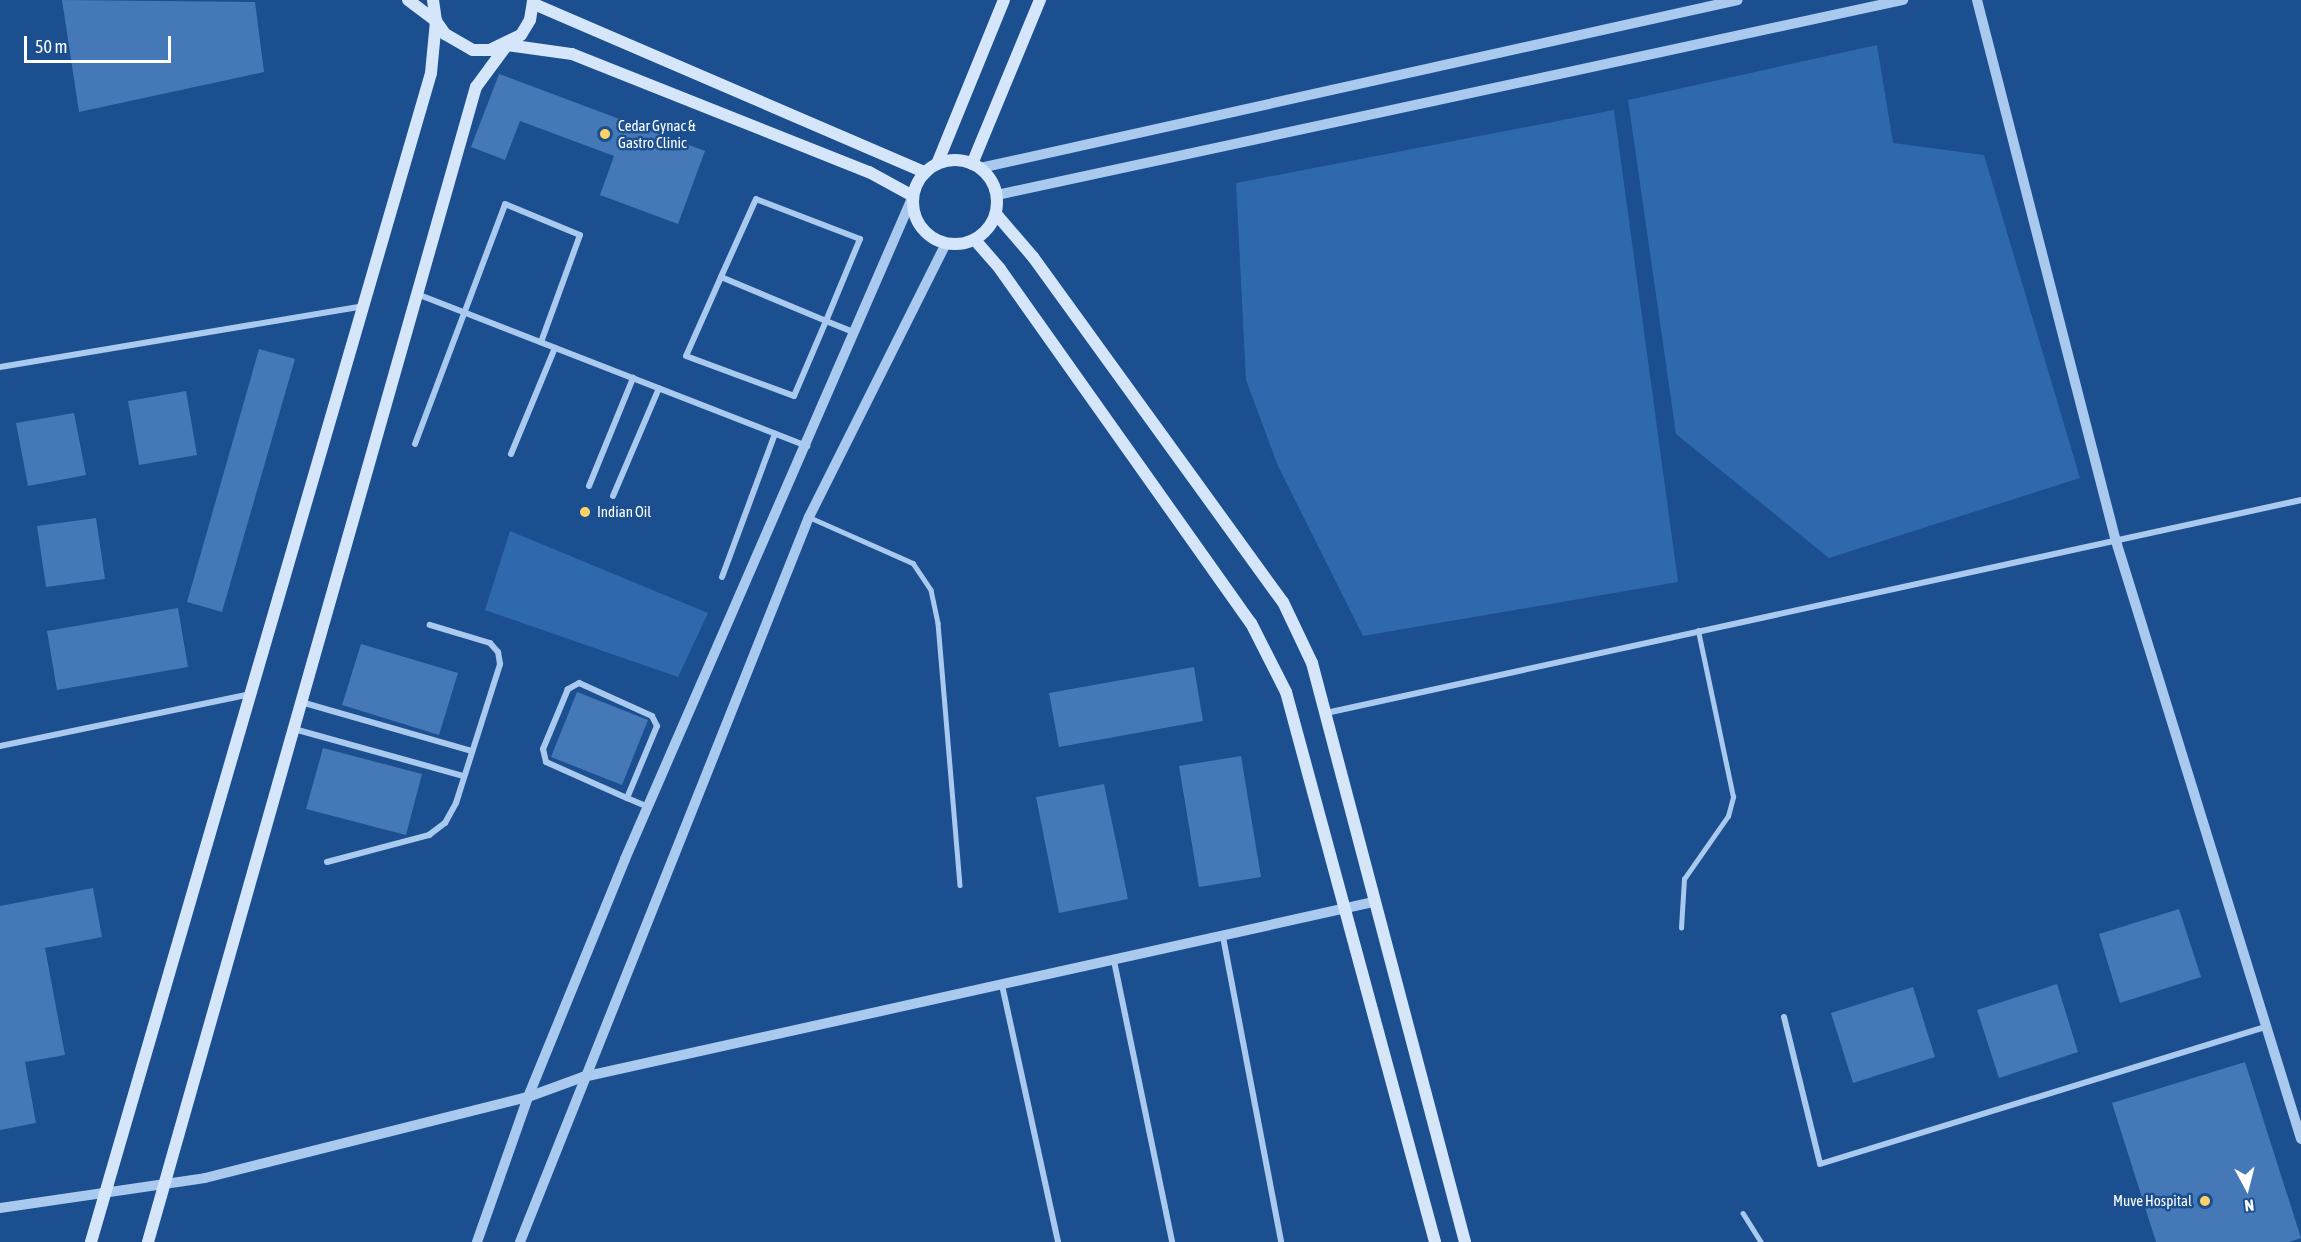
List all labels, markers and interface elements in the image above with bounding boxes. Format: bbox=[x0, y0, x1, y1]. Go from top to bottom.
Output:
scale bar bbox=[27, 24, 174, 62]
text: 50 m bbox=[35, 36, 67, 57]
place label: Cedar Gynac & Gastro Clinic bbox=[618, 116, 696, 151]
marker: Cedar Gynac & Gastro Clinic bbox=[596, 125, 614, 143]
place label: Indian Oil bbox=[597, 503, 651, 521]
marker: Indian Oil bbox=[578, 505, 592, 519]
north arrow bbox=[2217, 1158, 2277, 1218]
place label: Muve Hospital bbox=[2113, 1192, 2192, 1210]
marker: Muve Hospital bbox=[2196, 1192, 2214, 1210]
text: N bbox=[2243, 1196, 2255, 1215]

